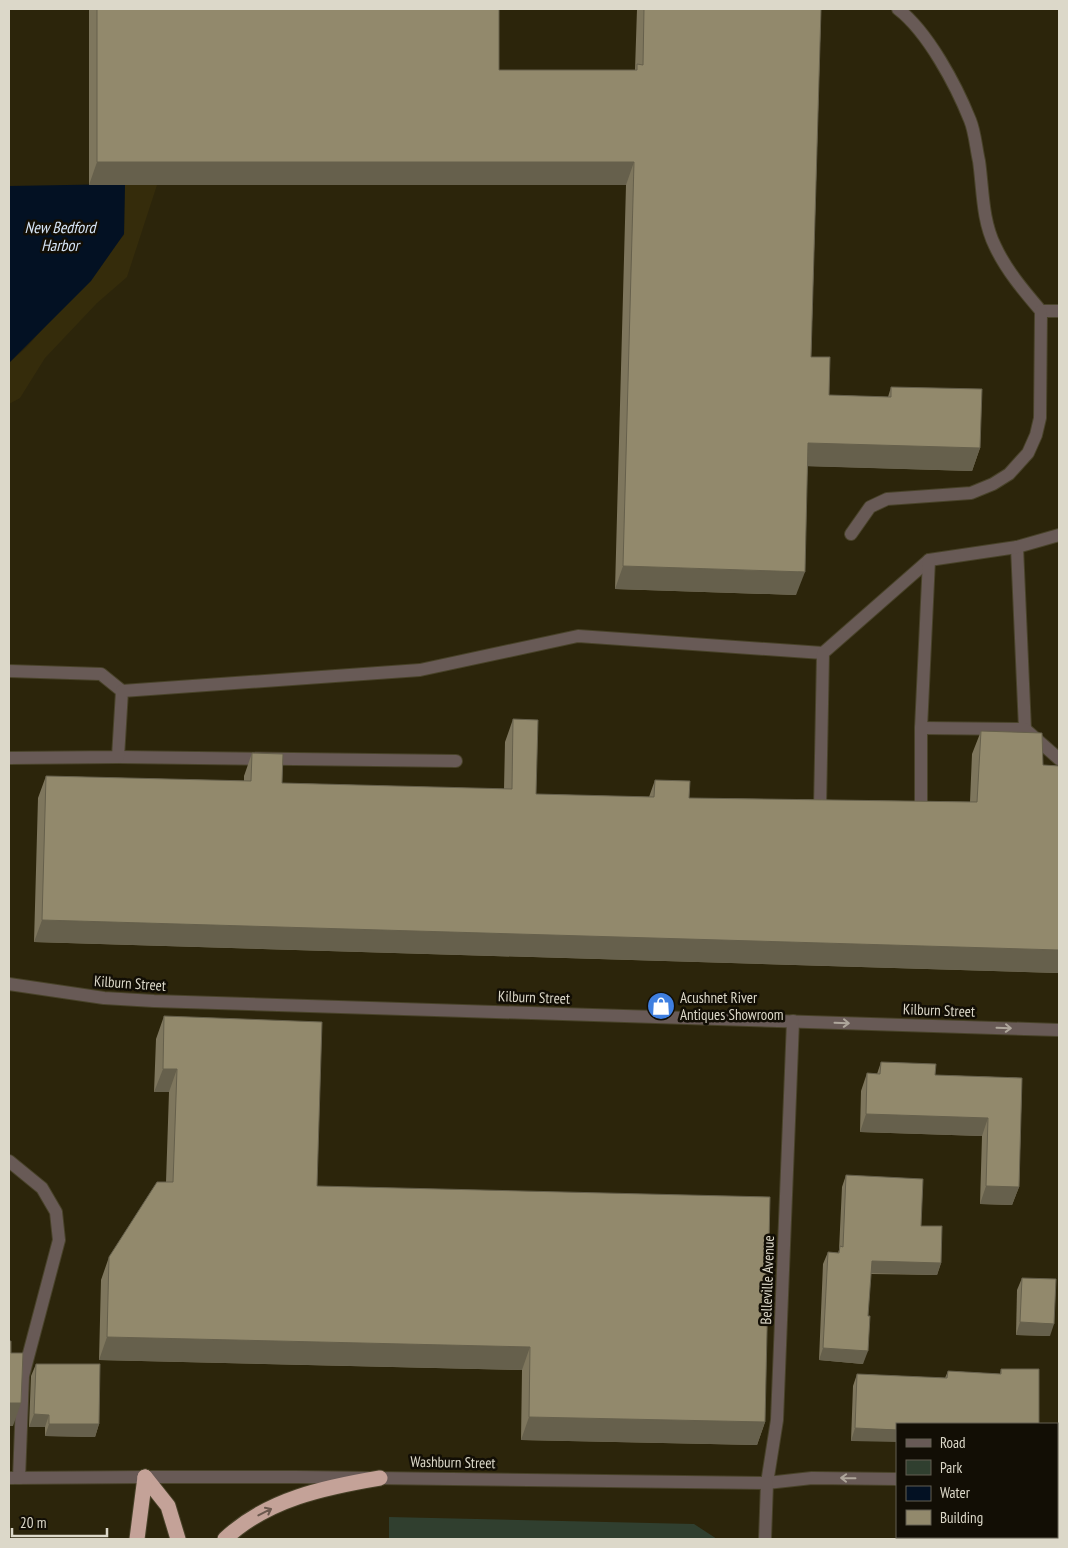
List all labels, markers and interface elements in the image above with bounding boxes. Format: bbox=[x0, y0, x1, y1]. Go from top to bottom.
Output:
water label: New Bedford Harbor bbox=[25, 217, 98, 255]
street label: Kilburn Street bbox=[93, 971, 167, 995]
street label: Kilburn Street bbox=[498, 986, 570, 1008]
place label: Acushnet River Antiques Showroom bbox=[680, 988, 784, 1024]
shop icon: Acushnet River Antiques Showroom bbox=[646, 991, 676, 1021]
street label: Kilburn Street bbox=[903, 999, 975, 1021]
one-way arrow bbox=[834, 1018, 850, 1028]
one-way arrow bbox=[996, 1024, 1012, 1033]
street label: Belleville Avenue bbox=[756, 1235, 778, 1325]
legend bbox=[896, 1423, 1058, 1538]
text: Road bbox=[940, 1433, 966, 1452]
street label: Washburn Street bbox=[410, 1452, 496, 1472]
text: Park bbox=[940, 1458, 962, 1477]
one-way arrow bbox=[840, 1473, 856, 1483]
text: Water bbox=[940, 1483, 971, 1502]
scale bar bbox=[12, 1506, 108, 1538]
one-way arrow bbox=[257, 1507, 272, 1516]
text: Building bbox=[940, 1508, 983, 1527]
text: 20 m bbox=[20, 1513, 46, 1532]

